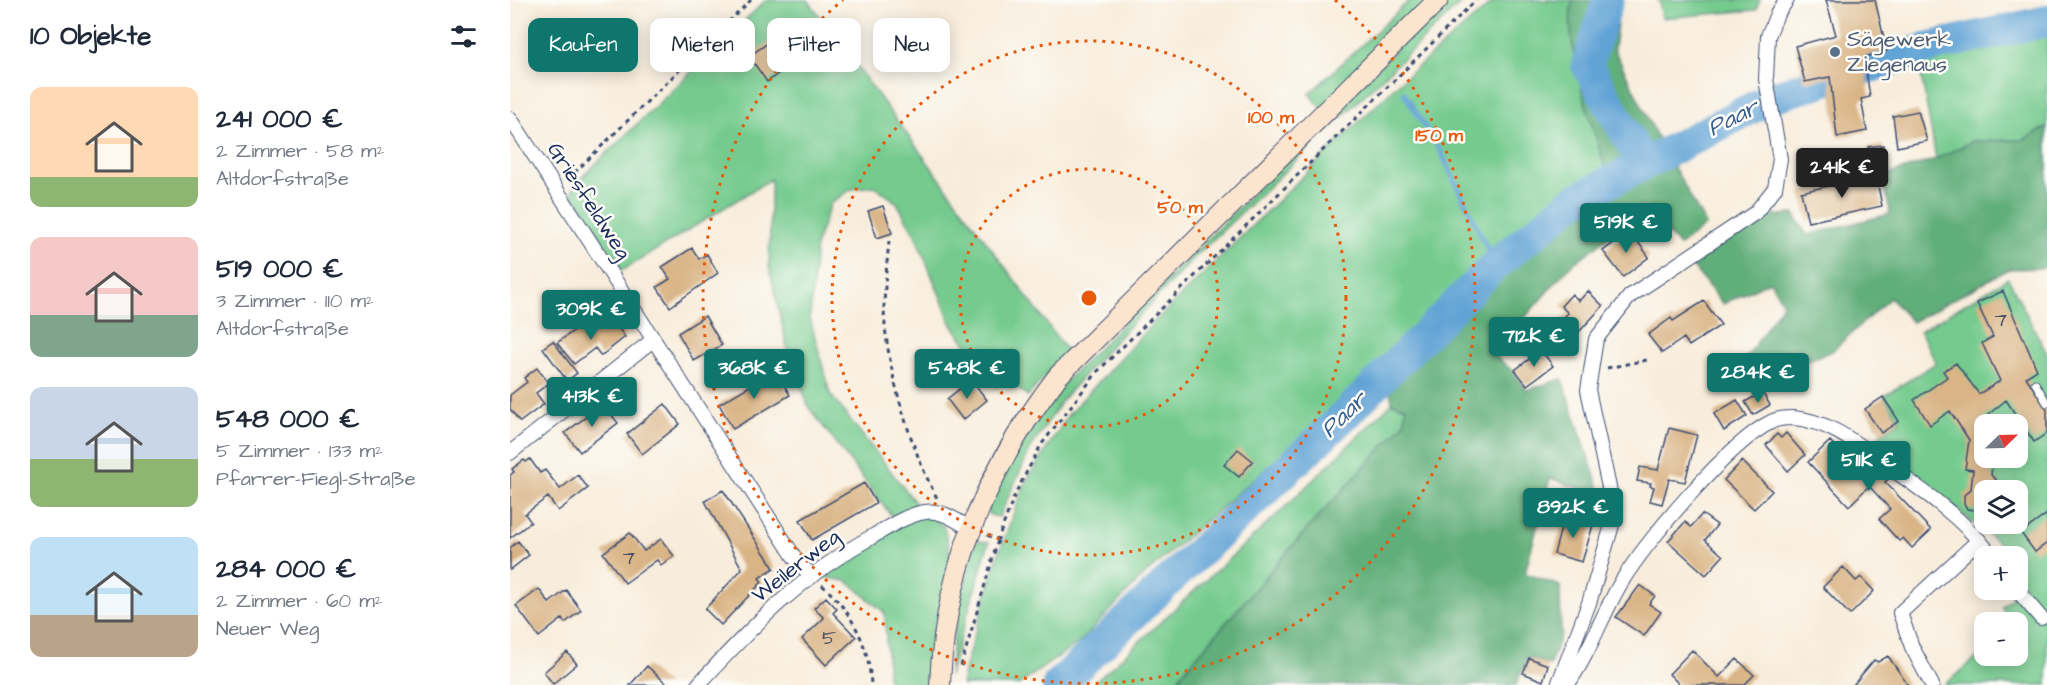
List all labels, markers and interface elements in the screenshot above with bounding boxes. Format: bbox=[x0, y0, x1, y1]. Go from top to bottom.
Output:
text: 10 Objekte bbox=[30, 18, 151, 54]
chip: Kaufen bbox=[528, 18, 638, 72]
chip: Mieten bbox=[650, 18, 755, 72]
chip: Filter bbox=[767, 18, 861, 72]
chip: Neu bbox=[873, 18, 950, 72]
icon: filters bbox=[447, 20, 480, 53]
place label: Sägewerk Ziegenaus bbox=[1847, 24, 1951, 81]
marker: Sägewerk Ziegenaus bbox=[1828, 45, 1842, 59]
water label: Paar bbox=[1702, 90, 1767, 145]
text: 241 000 € bbox=[216, 101, 343, 137]
text: 100 m bbox=[1248, 105, 1295, 130]
icon: home bbox=[78, 111, 150, 183]
text: 150 m bbox=[1415, 123, 1464, 148]
street label: Griesfeldweg bbox=[539, 136, 639, 266]
text: 2 Zimmer · 58 m² bbox=[216, 137, 384, 165]
pin: 241K € bbox=[1793, 148, 1891, 199]
text: 241K € bbox=[1810, 153, 1874, 181]
text: Altdorfstraße bbox=[216, 165, 349, 193]
text: 50 m bbox=[1157, 195, 1204, 220]
pin: 519K € bbox=[1577, 203, 1675, 254]
text: 519K € bbox=[1594, 208, 1658, 236]
text: 519 000 € bbox=[216, 251, 343, 287]
icon: home bbox=[78, 261, 150, 333]
text: 3 Zimmer · 110 m² bbox=[216, 287, 374, 315]
centre of rings bbox=[1079, 288, 1099, 308]
pin: 309K € bbox=[542, 290, 640, 341]
text: 309K € bbox=[556, 295, 626, 323]
house number: 7 bbox=[1995, 306, 2007, 334]
text: Altdorfstraße bbox=[216, 315, 349, 343]
pin: 712K € bbox=[1485, 317, 1583, 368]
text: 712K € bbox=[1503, 322, 1565, 350]
pin: 368K € bbox=[705, 349, 803, 400]
pin: 548K € bbox=[918, 349, 1016, 400]
pin: 284K € bbox=[1709, 353, 1807, 404]
text: 368K € bbox=[718, 354, 790, 382]
text: 548K € bbox=[929, 354, 1005, 382]
text: 284K € bbox=[1721, 358, 1795, 386]
pin: 413K € bbox=[543, 377, 641, 428]
text: 413K € bbox=[561, 382, 623, 410]
water label: Paar bbox=[1313, 382, 1377, 446]
text: 548 000 € bbox=[216, 401, 360, 437]
icon: home bbox=[78, 411, 150, 483]
north arrow bbox=[1974, 414, 2028, 468]
map controls bbox=[1974, 414, 2028, 666]
text: 5 Zimmer · 133 m² bbox=[216, 437, 383, 465]
pin: 511K € bbox=[1820, 441, 1918, 492]
text: 511K € bbox=[1841, 446, 1897, 474]
text: Pfarrer-Fiegl-Straße bbox=[216, 465, 416, 493]
button: layers bbox=[1974, 480, 2028, 534]
pin: 892K € bbox=[1524, 488, 1622, 539]
text: 892K € bbox=[1537, 493, 1609, 521]
street label: Weilerweg bbox=[745, 522, 847, 611]
house number: 7 bbox=[623, 544, 635, 572]
button: + bbox=[1974, 546, 2028, 600]
text: 284 000 € bbox=[216, 551, 356, 587]
icon: home bbox=[78, 561, 150, 633]
text: 2 Zimmer · 60 m² bbox=[216, 587, 382, 615]
button: − bbox=[1974, 612, 2028, 666]
text: Neuer Weg bbox=[216, 615, 319, 643]
house number: 5 bbox=[822, 624, 836, 652]

